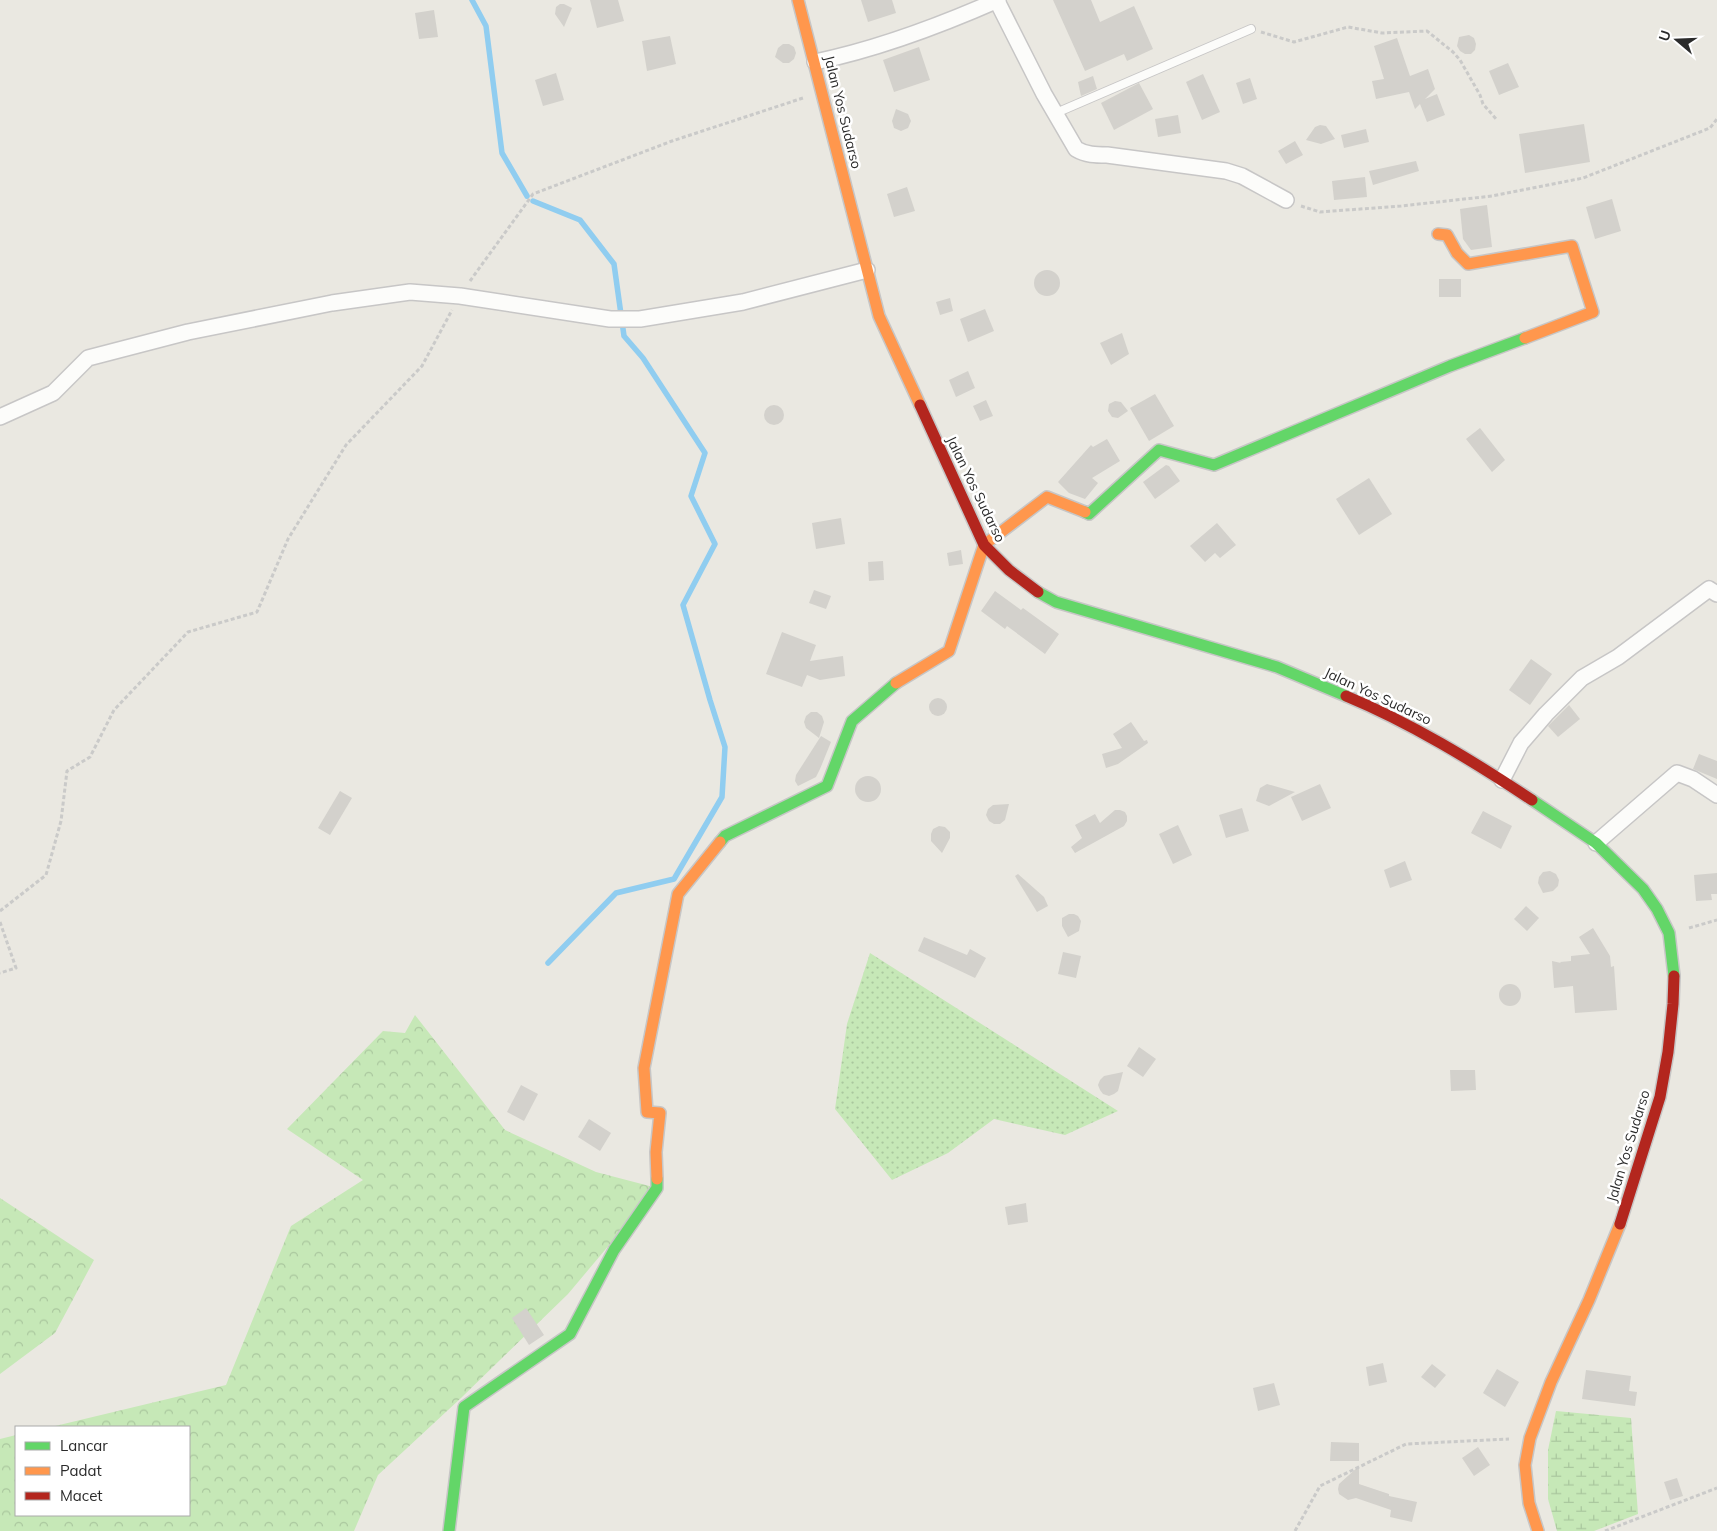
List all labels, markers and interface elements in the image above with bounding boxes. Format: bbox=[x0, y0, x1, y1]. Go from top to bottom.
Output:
north arrow bbox=[1652, 15, 1702, 65]
text: U bbox=[1655, 28, 1675, 44]
street label: Jalan Yos Sudarso bbox=[820, 53, 866, 171]
street label: Jalan Yos Sudarso bbox=[942, 433, 1010, 545]
street label: Jalan Yos Sudarso bbox=[1322, 663, 1434, 729]
street label: Jalan Yos Sudarso bbox=[1602, 1088, 1654, 1204]
legend bbox=[15, 1426, 190, 1516]
text: Lancar bbox=[60, 1436, 108, 1455]
text: Padat bbox=[60, 1461, 102, 1480]
text: Macet bbox=[60, 1486, 103, 1505]

